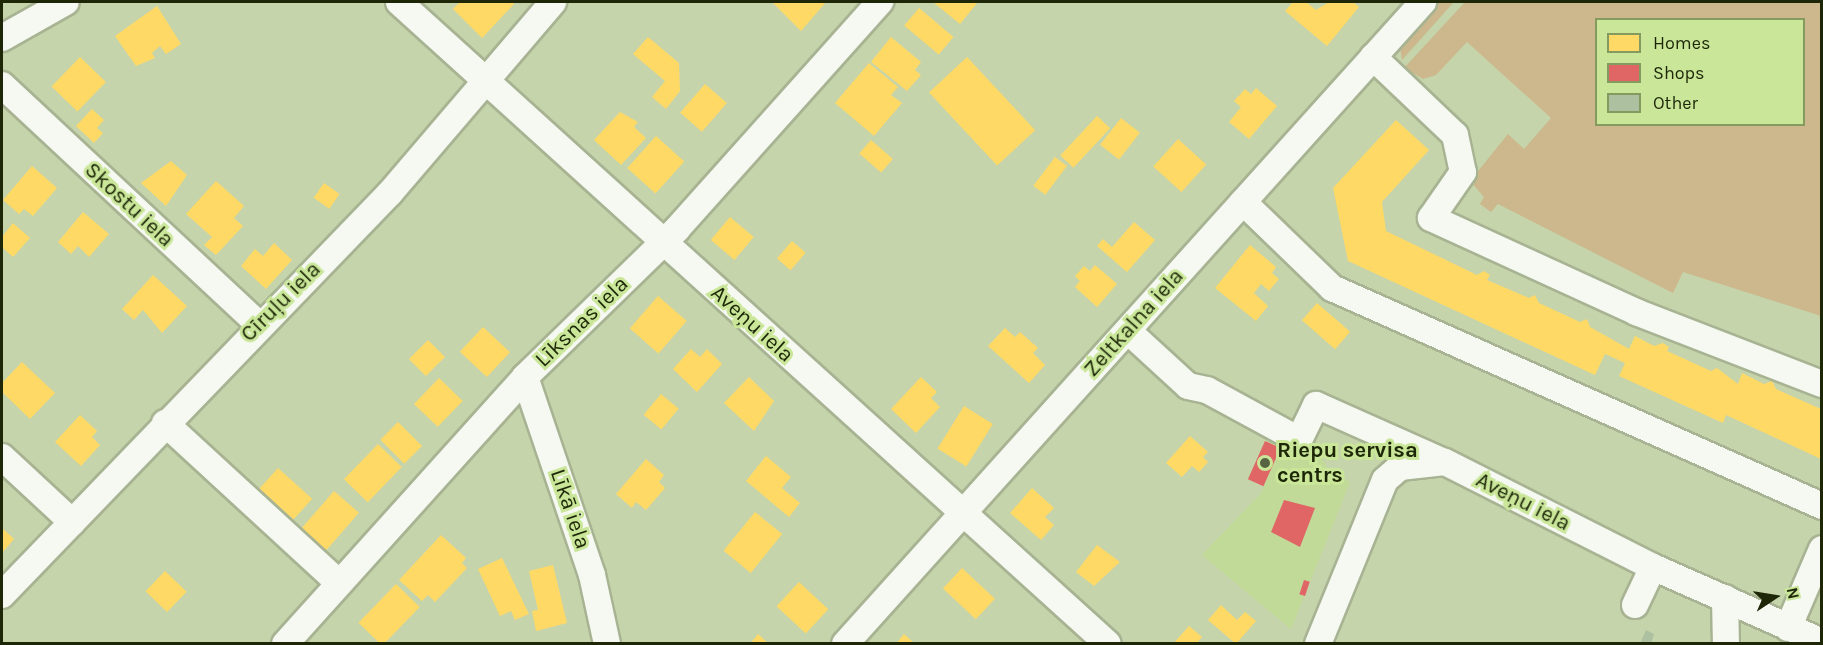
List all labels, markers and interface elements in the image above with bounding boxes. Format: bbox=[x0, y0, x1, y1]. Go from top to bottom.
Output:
legend bbox=[1595, 18, 1805, 126]
text: Homes bbox=[1653, 32, 1710, 54]
text: Shops bbox=[1653, 62, 1705, 84]
text: Other bbox=[1653, 92, 1698, 114]
street label: Skostu iela bbox=[79, 157, 179, 253]
street label: Cīruļu iela bbox=[236, 257, 326, 347]
street label: Zeltkalna iela bbox=[1079, 264, 1189, 382]
street label: Līksnas iela bbox=[530, 271, 634, 373]
street label: Aveņu iela bbox=[705, 280, 799, 368]
place label: Riepu servisa centrs bbox=[1277, 437, 1418, 488]
marker: Riepu servisa centrs bbox=[1258, 456, 1272, 470]
street label: Līkā iela bbox=[544, 466, 596, 552]
street label: Aveņu iela bbox=[1471, 467, 1575, 537]
north arrow bbox=[1745, 567, 1805, 627]
text: N bbox=[1783, 586, 1804, 601]

